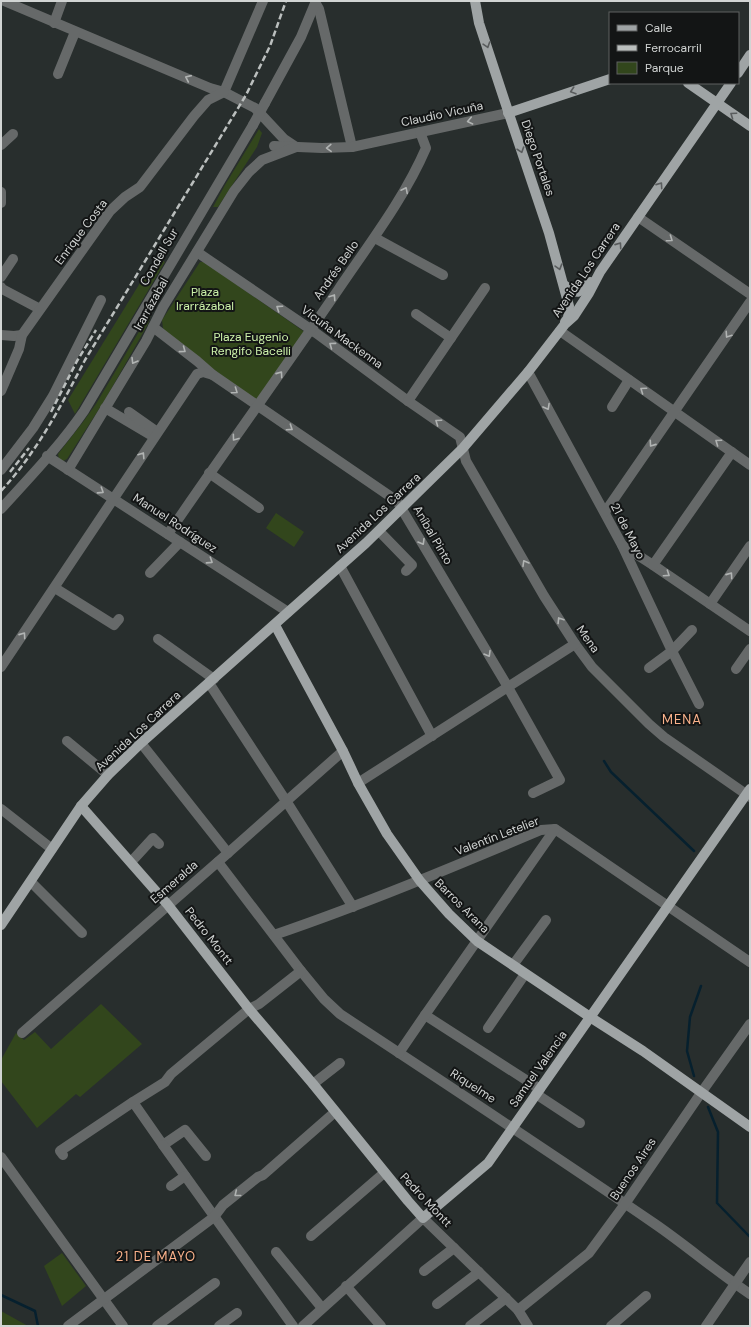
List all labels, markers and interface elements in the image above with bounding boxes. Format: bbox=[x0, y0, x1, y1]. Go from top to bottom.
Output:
legend bbox=[609, 12, 739, 84]
text: Calle bbox=[645, 20, 672, 36]
text: Ferrocarril bbox=[645, 40, 702, 56]
one-way arrow bbox=[482, 41, 491, 48]
text: Parque bbox=[645, 60, 684, 76]
one-way arrow bbox=[184, 75, 191, 83]
one-way arrow bbox=[570, 86, 577, 95]
street label: Claudio Vicuña bbox=[400, 97, 484, 131]
one-way arrow bbox=[731, 113, 738, 120]
one-way arrow bbox=[467, 116, 473, 124]
street label: Diego Portales bbox=[517, 118, 559, 198]
one-way arrow bbox=[326, 144, 332, 152]
one-way arrow bbox=[516, 146, 525, 153]
one-way arrow bbox=[655, 182, 663, 189]
one-way arrow bbox=[400, 186, 408, 194]
street label: Enrique Costa bbox=[51, 196, 111, 268]
street label: Avenida Los Carrera bbox=[548, 219, 624, 321]
street label: Condell Sur bbox=[136, 225, 182, 289]
one-way arrow bbox=[666, 234, 673, 241]
street label: Andrés Bello bbox=[310, 237, 362, 303]
one-way arrow bbox=[614, 242, 621, 249]
one-way arrow bbox=[554, 263, 563, 270]
street label: Irarrázabal bbox=[130, 275, 172, 333]
park label: Plaza Irarrázabal bbox=[176, 284, 234, 314]
one-way arrow bbox=[328, 295, 335, 302]
street label: Vicuña Mackenna bbox=[298, 302, 386, 372]
one-way arrow bbox=[276, 305, 283, 313]
park label: Plaza Eugenio Rengifo Bacelli bbox=[211, 329, 291, 359]
one-way arrow bbox=[726, 330, 733, 337]
one-way arrow bbox=[330, 343, 337, 350]
one-way arrow bbox=[179, 346, 186, 353]
one-way arrow bbox=[131, 357, 139, 364]
one-way arrow bbox=[275, 372, 282, 379]
one-way arrow bbox=[231, 386, 238, 394]
one-way arrow bbox=[640, 388, 647, 395]
one-way arrow bbox=[542, 403, 550, 410]
one-way arrow bbox=[435, 420, 442, 427]
one-way arrow bbox=[286, 423, 293, 431]
one-way arrow bbox=[232, 434, 240, 441]
one-way arrow bbox=[715, 439, 722, 447]
one-way arrow bbox=[650, 440, 657, 447]
one-way arrow bbox=[137, 452, 145, 459]
street label: Avenida Los Carrera bbox=[332, 469, 424, 557]
one-way arrow bbox=[97, 487, 104, 494]
street label: Manuel Rodríguez bbox=[130, 490, 220, 556]
street label: 21 de Mayo bbox=[607, 500, 649, 562]
street label: Aníbal Pinto bbox=[410, 502, 456, 568]
one-way arrow bbox=[418, 538, 425, 545]
one-way arrow bbox=[206, 557, 213, 564]
one-way arrow bbox=[522, 560, 529, 567]
one-way arrow bbox=[662, 569, 669, 576]
one-way arrow bbox=[725, 572, 733, 579]
one-way arrow bbox=[557, 617, 564, 624]
street label: Mena bbox=[573, 622, 603, 656]
one-way arrow bbox=[18, 632, 26, 639]
one-way arrow bbox=[484, 650, 491, 657]
street label: Avenida Los Carrera bbox=[92, 687, 184, 775]
district label: MENA bbox=[662, 711, 702, 728]
street label: Valentín Letelier bbox=[453, 812, 542, 859]
street label: Esmeralda bbox=[147, 857, 201, 907]
street label: Barros Arana bbox=[431, 875, 493, 937]
street label: Pedro Montt bbox=[181, 904, 237, 968]
street label: Samuel Valencia bbox=[506, 1027, 570, 1111]
street label: Riquelme bbox=[447, 1065, 499, 1107]
street label: Buenos Aires bbox=[606, 1135, 660, 1203]
street label: Pedro Montt bbox=[397, 1169, 456, 1231]
one-way arrow bbox=[235, 1190, 242, 1197]
district label: 21 DE MAYO bbox=[116, 1248, 196, 1265]

